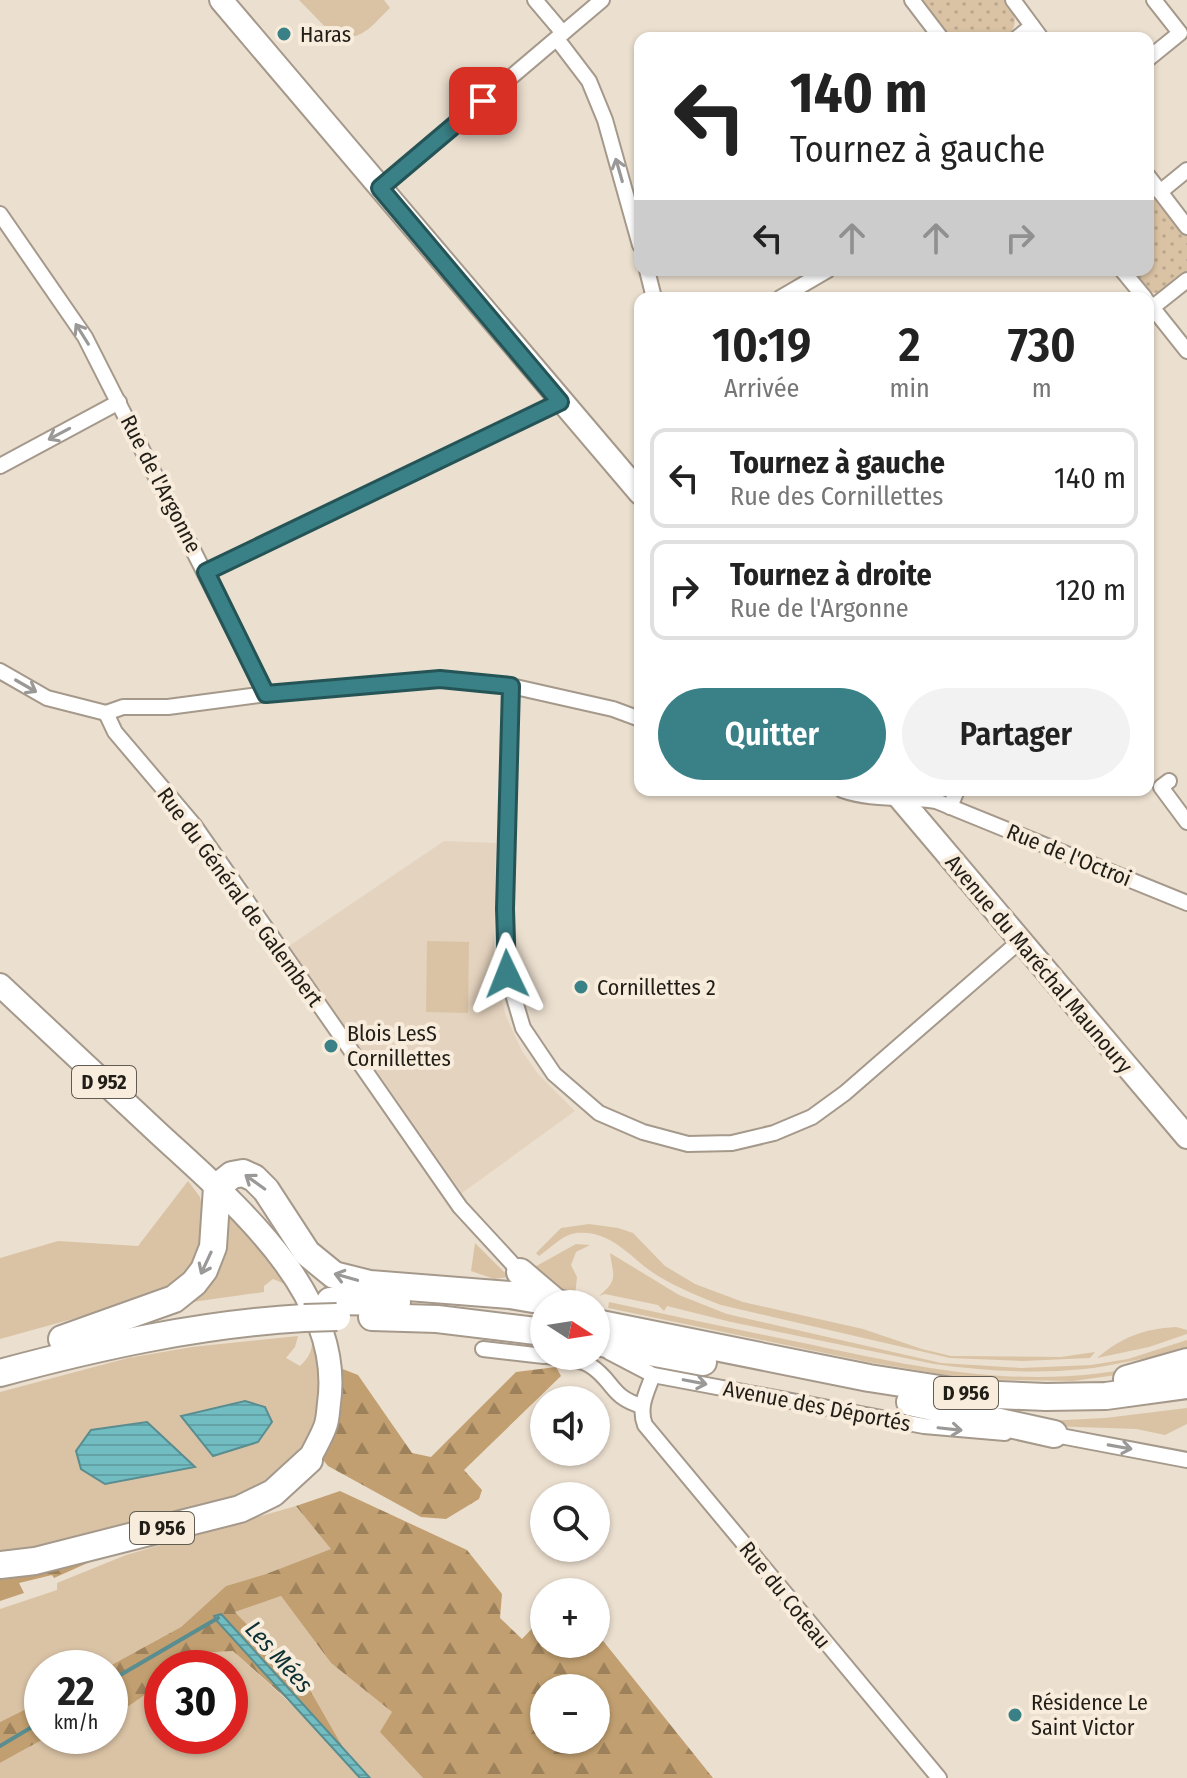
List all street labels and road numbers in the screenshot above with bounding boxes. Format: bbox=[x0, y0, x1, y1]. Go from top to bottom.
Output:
street label: Rue de l'Argonne bbox=[115, 411, 207, 557]
street label: Rue du Général de Galembert bbox=[151, 782, 329, 1013]
street label: Rue de l'Octroi bbox=[1003, 818, 1135, 892]
street label: Avenue du Maréchal Maunoury bbox=[940, 849, 1138, 1079]
road number: D 952 bbox=[72, 1066, 136, 1098]
street label: Avenue des Déportés bbox=[721, 1375, 913, 1437]
road number: D 956 bbox=[934, 1377, 998, 1409]
road number: D 956 bbox=[130, 1512, 194, 1544]
street label: Rue du Coteau bbox=[734, 1536, 836, 1654]

